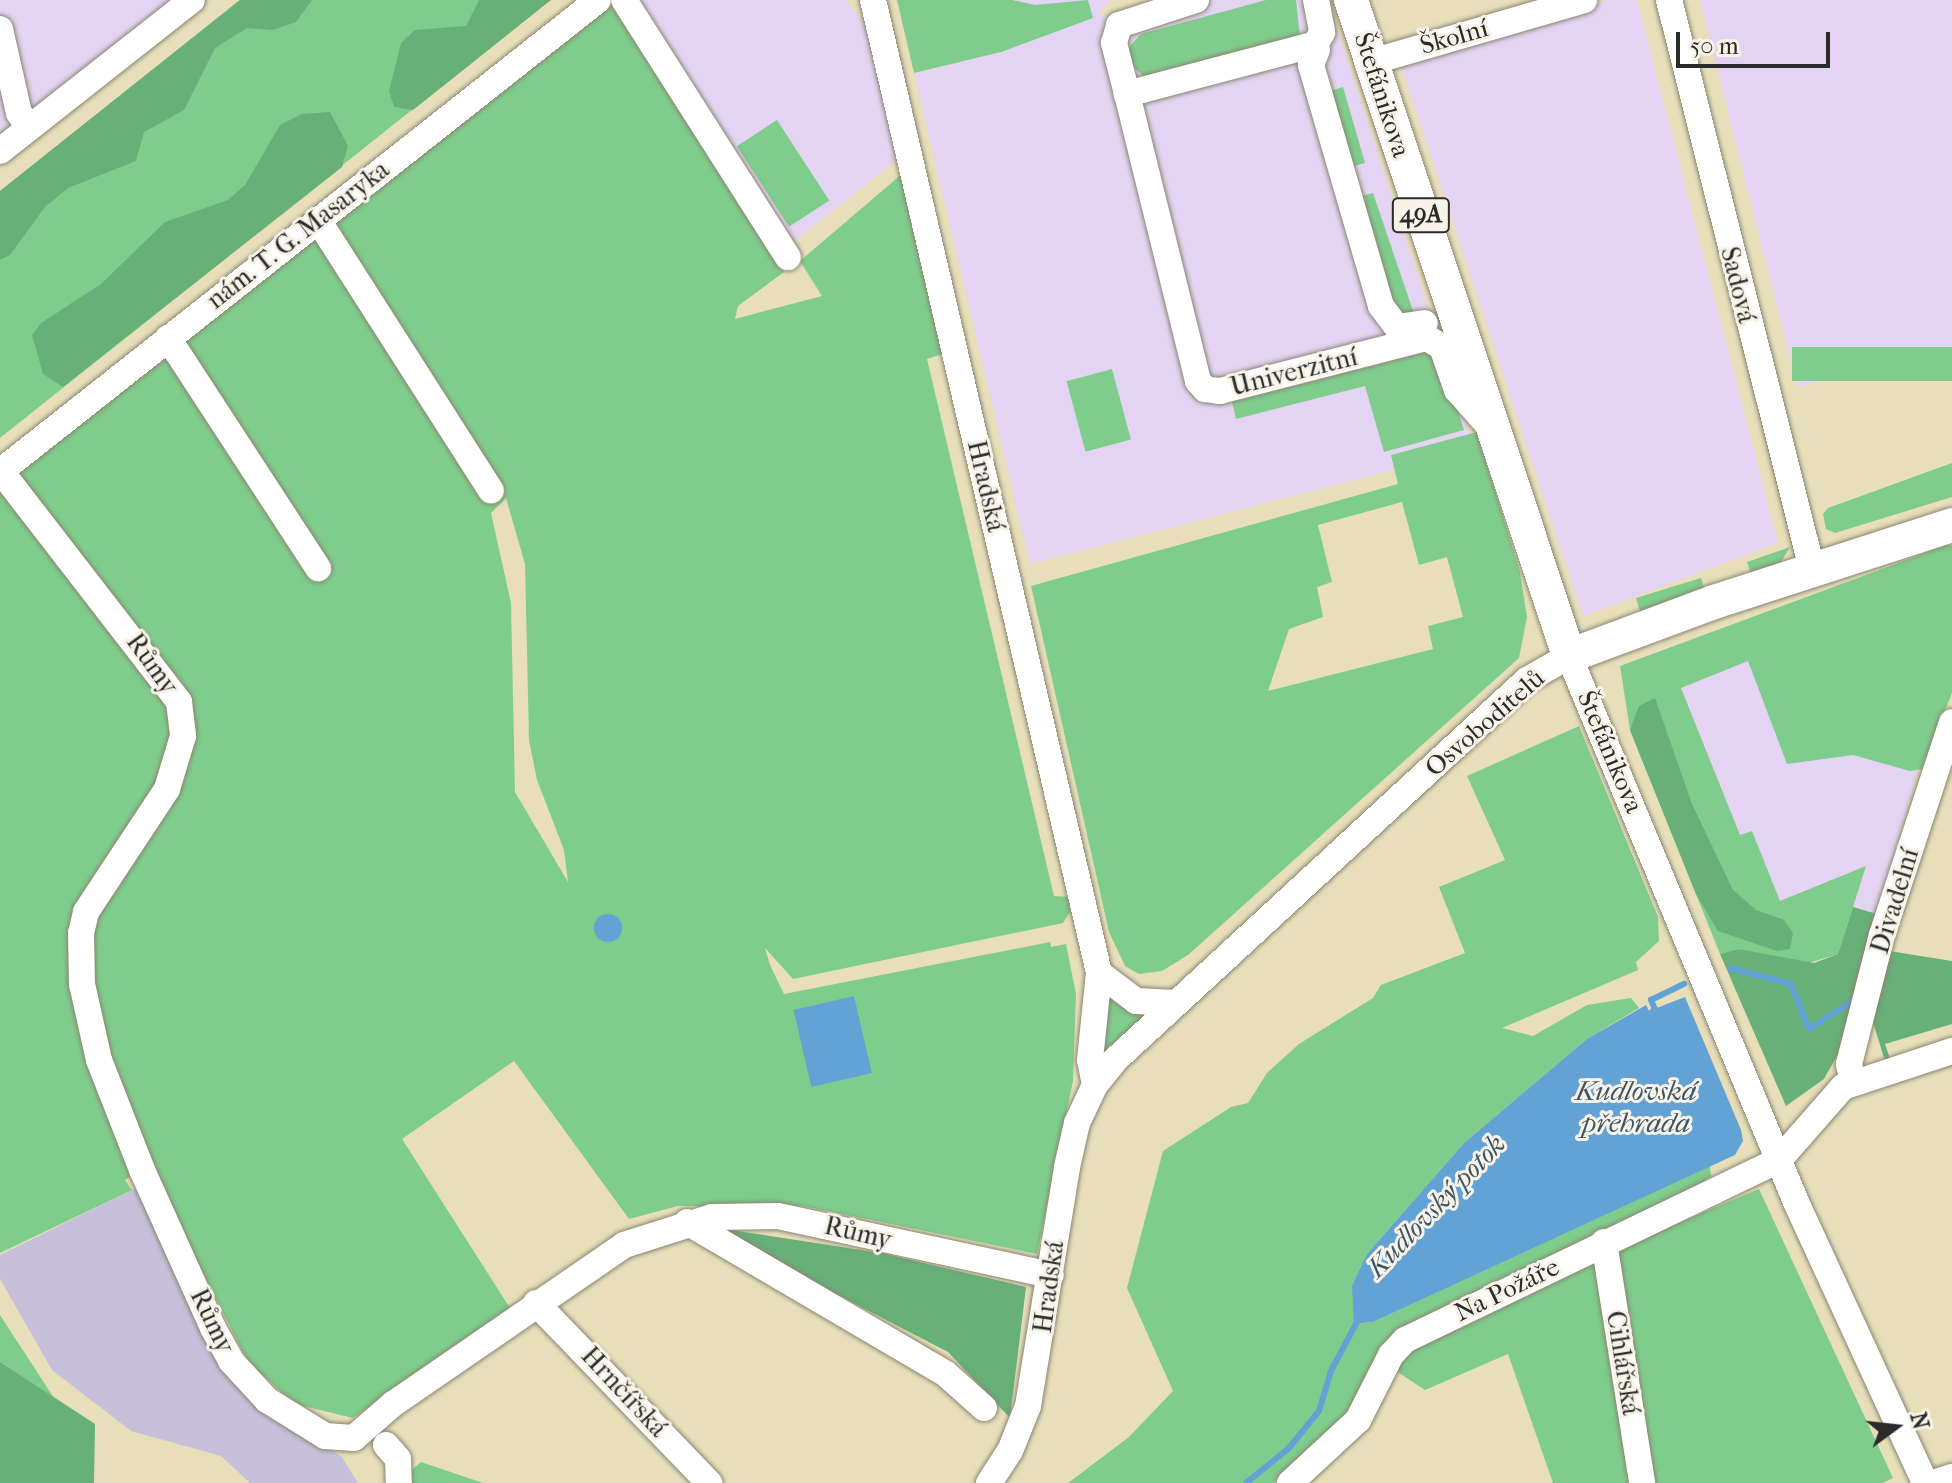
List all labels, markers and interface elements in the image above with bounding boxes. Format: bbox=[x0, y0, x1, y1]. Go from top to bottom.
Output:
street label: Školní bbox=[1416, 12, 1492, 62]
scale bar bbox=[1680, 16, 1834, 66]
street label: Štefánikova bbox=[1347, 29, 1417, 161]
text: 50 m bbox=[1690, 32, 1739, 60]
street label: nám. T. G. Masaryka bbox=[201, 154, 395, 316]
road number: 49A bbox=[1391, 195, 1451, 235]
street label: Sadová bbox=[1714, 244, 1762, 326]
street label: Univerzitní bbox=[1227, 341, 1361, 403]
street label: Hradská bbox=[960, 437, 1012, 535]
street label: Růmy bbox=[119, 627, 185, 701]
street label: Osvoboditelů bbox=[1419, 663, 1551, 783]
street label: Štefánikova bbox=[1570, 686, 1650, 818]
street label: Divadelní bbox=[1864, 844, 1926, 958]
water label: Kudlovská přehrada bbox=[1575, 1074, 1697, 1140]
water label: Kudlovský potok bbox=[1360, 1128, 1512, 1284]
street label: Růmy bbox=[821, 1210, 895, 1256]
street label: Hradská bbox=[1027, 1239, 1071, 1335]
street label: Na Požáře bbox=[1450, 1251, 1564, 1329]
street label: Růmy bbox=[183, 1284, 241, 1358]
street label: Cihlářská bbox=[1599, 1309, 1647, 1417]
street label: Hrnčířská bbox=[574, 1341, 674, 1443]
north arrow bbox=[1856, 1387, 1936, 1467]
text: N bbox=[1904, 1409, 1934, 1432]

